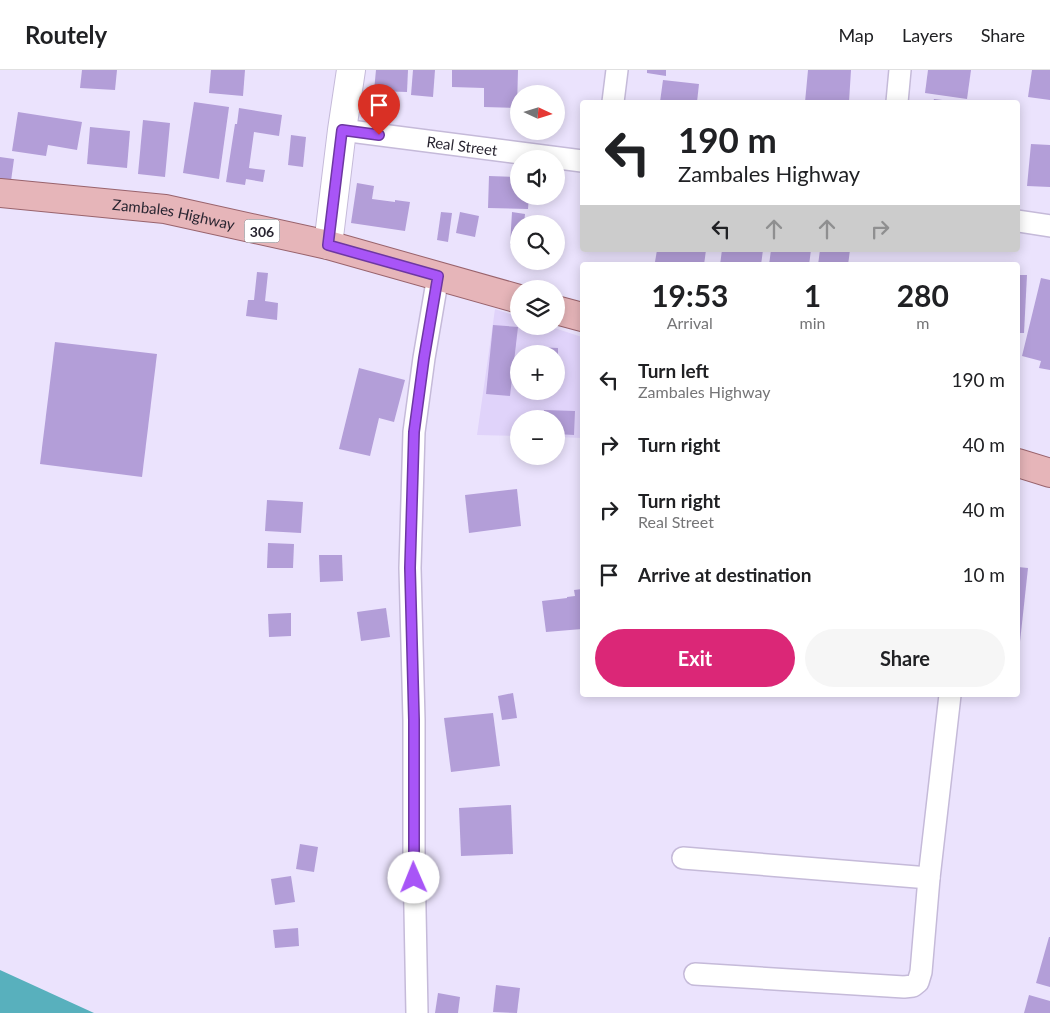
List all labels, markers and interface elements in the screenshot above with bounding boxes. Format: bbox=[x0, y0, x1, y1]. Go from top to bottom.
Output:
text: Routely bbox=[25, 20, 107, 49]
text: Map bbox=[838, 24, 874, 46]
text: Layers bbox=[902, 24, 953, 46]
text: Share bbox=[981, 24, 1025, 46]
pin bbox=[358, 84, 400, 135]
north arrow bbox=[510, 85, 565, 140]
map controls bbox=[510, 85, 565, 465]
icon: arrive bbox=[365, 91, 393, 119]
text: 190 m bbox=[678, 118, 777, 160]
icon: left bbox=[595, 120, 660, 185]
street label: Real Street bbox=[426, 132, 499, 159]
button: sound bbox=[510, 150, 565, 205]
text: Zambales Highway bbox=[678, 160, 860, 187]
street label: Zambales Highway bbox=[111, 195, 237, 233]
button: search bbox=[510, 215, 565, 270]
icon: left bbox=[707, 215, 735, 243]
icon: ahead bbox=[760, 215, 788, 243]
icon: ahead bbox=[813, 215, 841, 243]
icon: right bbox=[866, 215, 894, 243]
road number: 306 bbox=[244, 220, 280, 242]
text: 19:53 bbox=[651, 277, 728, 313]
text: 1 bbox=[804, 277, 821, 313]
text: 280 bbox=[897, 277, 949, 313]
button: layers bbox=[510, 280, 565, 335]
text: Arrival bbox=[667, 313, 713, 332]
text: min bbox=[800, 313, 826, 332]
text: m bbox=[916, 313, 929, 332]
button: + bbox=[510, 345, 565, 400]
text: Turn left bbox=[638, 359, 709, 382]
icon: left bbox=[595, 366, 623, 394]
text: 190 m bbox=[951, 368, 1005, 391]
text: Zambales Highway bbox=[638, 382, 770, 401]
button: − bbox=[510, 410, 565, 465]
icon: right bbox=[595, 431, 623, 459]
text: Turn right bbox=[638, 433, 720, 456]
text: 40 m bbox=[962, 433, 1005, 456]
text: Turn right bbox=[638, 489, 720, 512]
icon: right bbox=[595, 496, 623, 524]
text: 40 m bbox=[962, 498, 1005, 521]
text: Real Street bbox=[638, 512, 714, 531]
icon: arrive bbox=[595, 561, 623, 589]
text: Arrive at destination bbox=[638, 563, 811, 586]
text: 10 m bbox=[962, 563, 1005, 586]
button: Exit bbox=[595, 629, 795, 687]
button: Share bbox=[805, 629, 1005, 687]
position arrow bbox=[387, 851, 439, 903]

